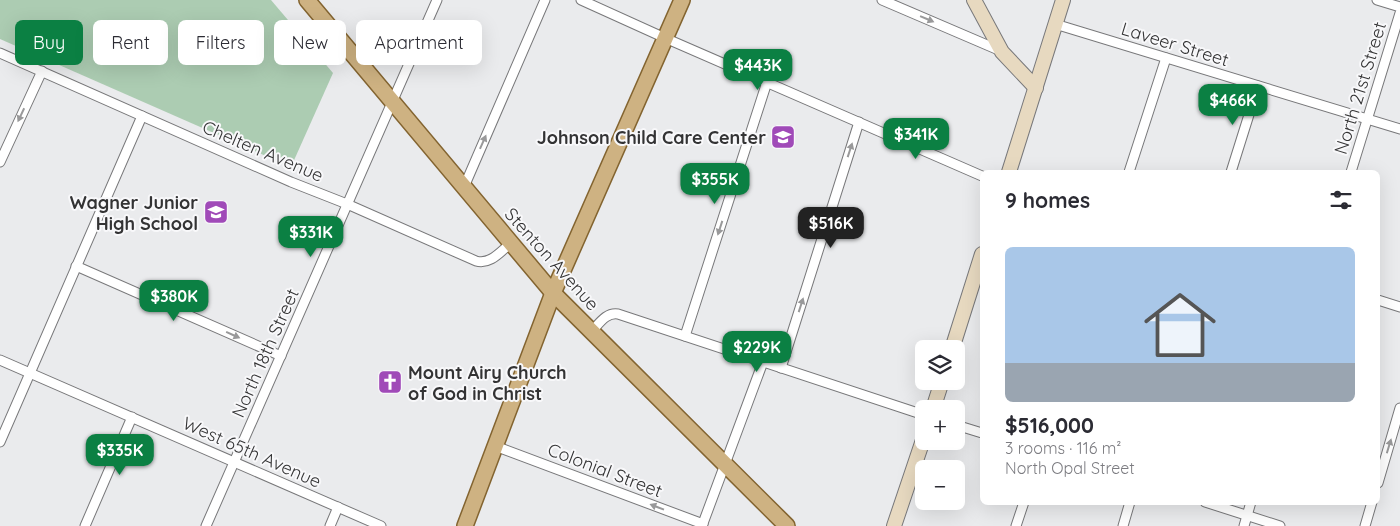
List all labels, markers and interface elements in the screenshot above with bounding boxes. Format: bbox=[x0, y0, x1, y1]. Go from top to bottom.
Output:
one-way arrow bbox=[920, 16, 934, 24]
street label: Laveer Street bbox=[1119, 17, 1231, 71]
street label: North 21st Street bbox=[1329, 19, 1391, 157]
chip: Buy bbox=[15, 20, 83, 65]
chip: Rent bbox=[93, 20, 168, 65]
chip: Filters bbox=[178, 20, 264, 65]
chip: New bbox=[274, 20, 346, 65]
chip: Apartment bbox=[356, 20, 482, 65]
pin: $443K bbox=[723, 48, 793, 91]
text: $443K bbox=[734, 55, 782, 75]
pin: $466K bbox=[1198, 84, 1268, 126]
text: $466K bbox=[1209, 90, 1257, 110]
one-way arrow bbox=[17, 108, 25, 122]
street label: Chelten Avenue bbox=[199, 115, 327, 187]
pin: $341K bbox=[881, 118, 951, 160]
school or university icon: Johnson Child Care Center bbox=[770, 124, 796, 150]
text: $341K bbox=[894, 124, 938, 144]
place label: Johnson Child Care Center bbox=[537, 126, 766, 149]
one-way arrow bbox=[480, 135, 488, 149]
one-way arrow bbox=[847, 142, 854, 157]
pin: $355K bbox=[680, 162, 750, 205]
text: $355K bbox=[691, 169, 739, 189]
icon: filters bbox=[1327, 186, 1355, 214]
text: 9 homes bbox=[1005, 187, 1090, 213]
place label: Wagner Junior High School bbox=[70, 191, 198, 235]
school or university icon: Wagner Junior High School bbox=[203, 199, 229, 225]
street label: Stenton Avenue bbox=[500, 203, 604, 315]
pin: $516K bbox=[796, 206, 866, 249]
text: $516K bbox=[809, 213, 853, 233]
pin: $331K bbox=[276, 216, 346, 258]
one-way arrow bbox=[716, 221, 723, 236]
text: $331K bbox=[289, 222, 333, 242]
pin: $380K bbox=[139, 280, 209, 322]
icon: home bbox=[1135, 280, 1225, 370]
street label: North 18th Street bbox=[226, 285, 304, 421]
text: $380K bbox=[150, 286, 198, 306]
one-way arrow bbox=[797, 297, 805, 312]
pin: $229K bbox=[722, 330, 792, 373]
one-way arrow bbox=[226, 331, 240, 339]
text: $229K bbox=[733, 337, 781, 357]
map controls bbox=[915, 340, 965, 510]
button: layers bbox=[915, 340, 965, 390]
place label: Mount Airy Church of God in Christ bbox=[408, 361, 567, 405]
church icon: Mount Airy Church of God in Christ bbox=[377, 369, 403, 395]
button: + bbox=[915, 400, 965, 450]
street label: West 65th Avenue bbox=[179, 411, 325, 493]
text: $516,000 bbox=[1005, 412, 1094, 438]
pin: $335K bbox=[85, 434, 155, 476]
street label: Colonial Street bbox=[544, 438, 666, 502]
text: 3 rooms · 116 m² bbox=[1005, 438, 1121, 458]
one-way arrow bbox=[1385, 438, 1393, 453]
text: $335K bbox=[97, 440, 143, 460]
text: North Opal Street bbox=[1005, 458, 1135, 478]
button: − bbox=[915, 460, 965, 510]
one-way arrow bbox=[650, 503, 665, 510]

